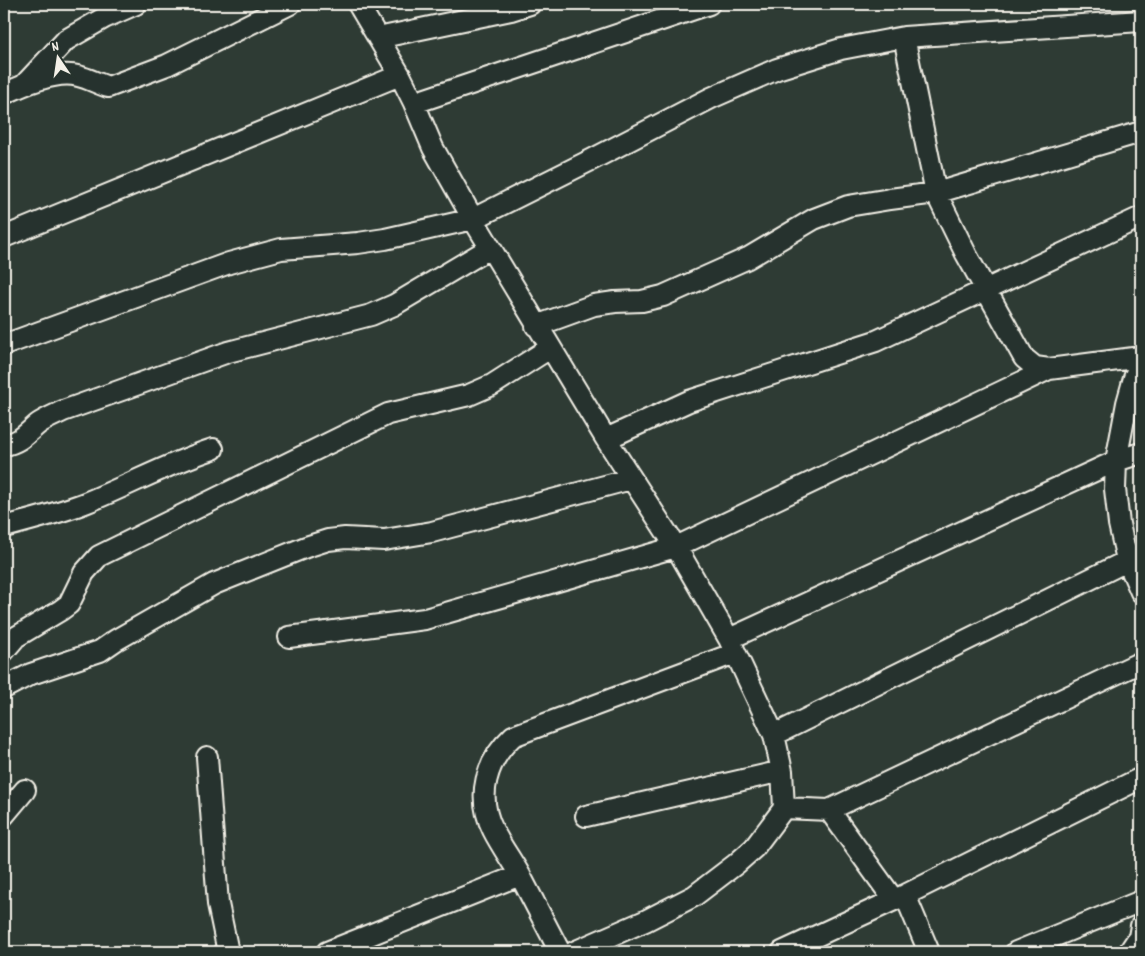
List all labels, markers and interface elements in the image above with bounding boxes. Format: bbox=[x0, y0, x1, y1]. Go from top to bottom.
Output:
north arrow bbox=[32, 32, 82, 82]
text: N bbox=[50, 37, 61, 58]

